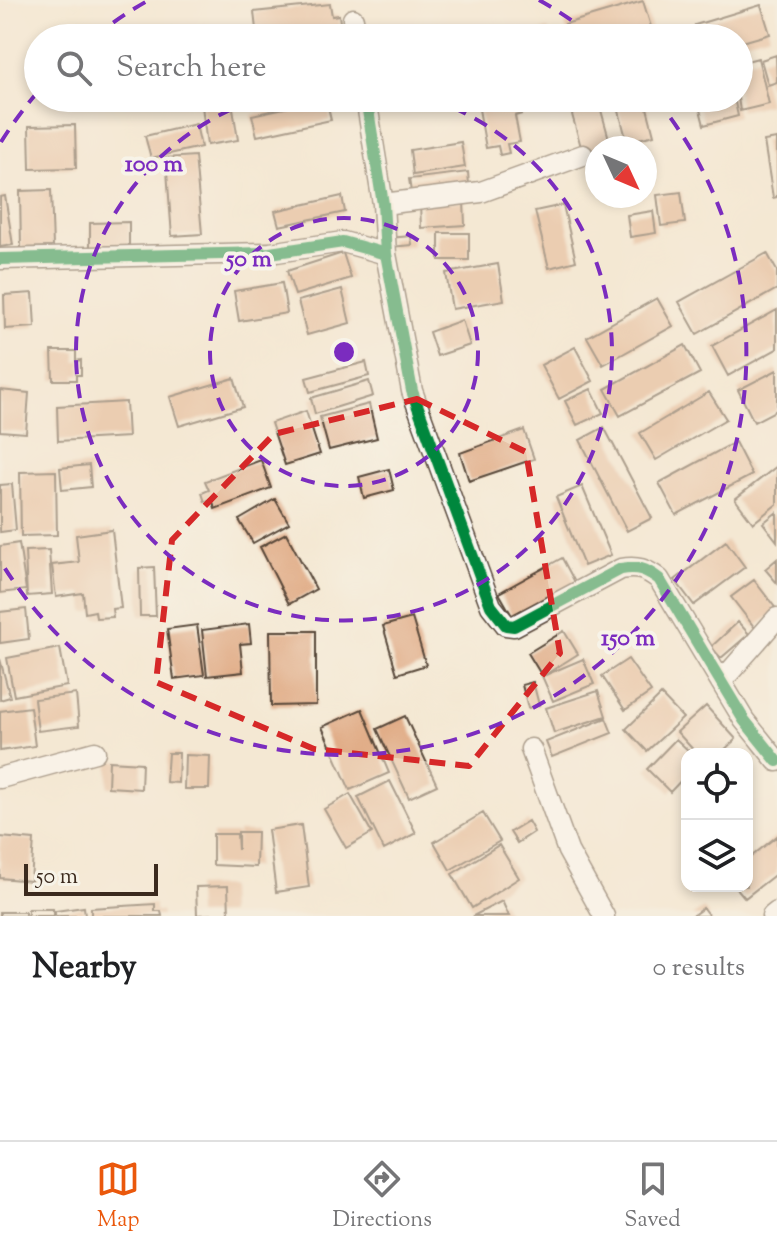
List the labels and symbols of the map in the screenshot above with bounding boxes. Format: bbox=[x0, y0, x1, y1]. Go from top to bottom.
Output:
north arrow bbox=[585, 136, 657, 208]
text: 100 m bbox=[125, 148, 183, 182]
text: 50 m bbox=[224, 243, 272, 277]
centre of rings bbox=[330, 338, 358, 366]
text: 150 m bbox=[601, 622, 655, 656]
scale bar bbox=[24, 860, 158, 896]

